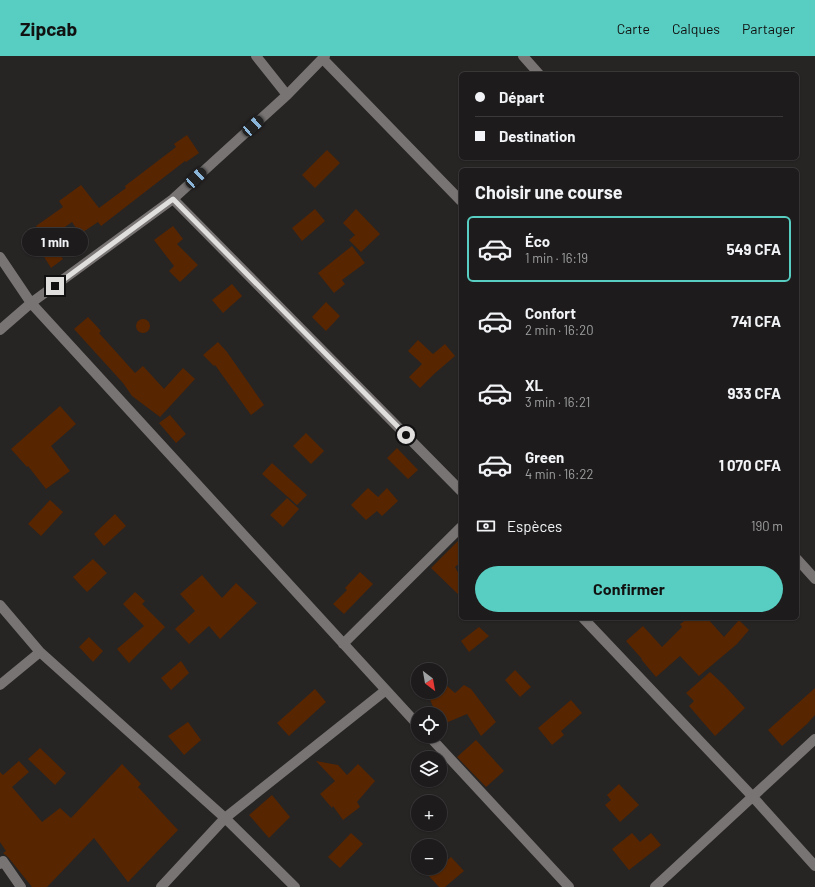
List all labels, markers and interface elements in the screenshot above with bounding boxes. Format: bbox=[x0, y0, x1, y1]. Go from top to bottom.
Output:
text: Zipcab bbox=[20, 17, 77, 40]
text: Carte bbox=[617, 20, 650, 37]
text: Calques bbox=[672, 20, 720, 37]
text: Partager bbox=[742, 20, 795, 37]
text: Départ bbox=[499, 88, 544, 106]
car bbox=[240, 114, 266, 138]
text: Destination bbox=[499, 127, 575, 145]
car bbox=[183, 165, 209, 191]
text: Choisir une course bbox=[475, 181, 623, 203]
callout: 1 min bbox=[22, 228, 88, 256]
icon: car bbox=[477, 231, 513, 267]
text: Éco bbox=[525, 232, 550, 250]
text: 1 min bbox=[41, 234, 69, 250]
text: 549 CFA bbox=[726, 240, 781, 258]
text: 1 min · 16:19 bbox=[525, 250, 588, 266]
route end bbox=[46, 277, 64, 295]
icon: car bbox=[477, 303, 513, 339]
text: Confort bbox=[525, 304, 576, 322]
text: 741 CFA bbox=[731, 312, 781, 330]
text: 2 min · 16:20 bbox=[525, 322, 594, 338]
icon: car bbox=[477, 375, 513, 411]
text: XL bbox=[525, 376, 543, 394]
text: 933 CFA bbox=[727, 384, 781, 402]
text: 3 min · 16:21 bbox=[525, 394, 590, 410]
route start bbox=[397, 426, 415, 444]
icon: car bbox=[477, 447, 513, 483]
text: Green bbox=[525, 448, 564, 466]
text: 1 070 CFA bbox=[719, 456, 781, 474]
text: 4 min · 16:22 bbox=[525, 466, 593, 482]
icon: cash bbox=[475, 515, 497, 537]
text: Espèces bbox=[507, 517, 562, 535]
text: 190 m bbox=[751, 518, 783, 534]
button: Confirmer bbox=[475, 566, 783, 612]
north arrow bbox=[411, 663, 447, 699]
map controls bbox=[411, 663, 447, 875]
button: locate bbox=[411, 707, 447, 743]
button: layers bbox=[411, 751, 447, 787]
button: + bbox=[411, 795, 447, 831]
button: − bbox=[411, 839, 447, 875]

